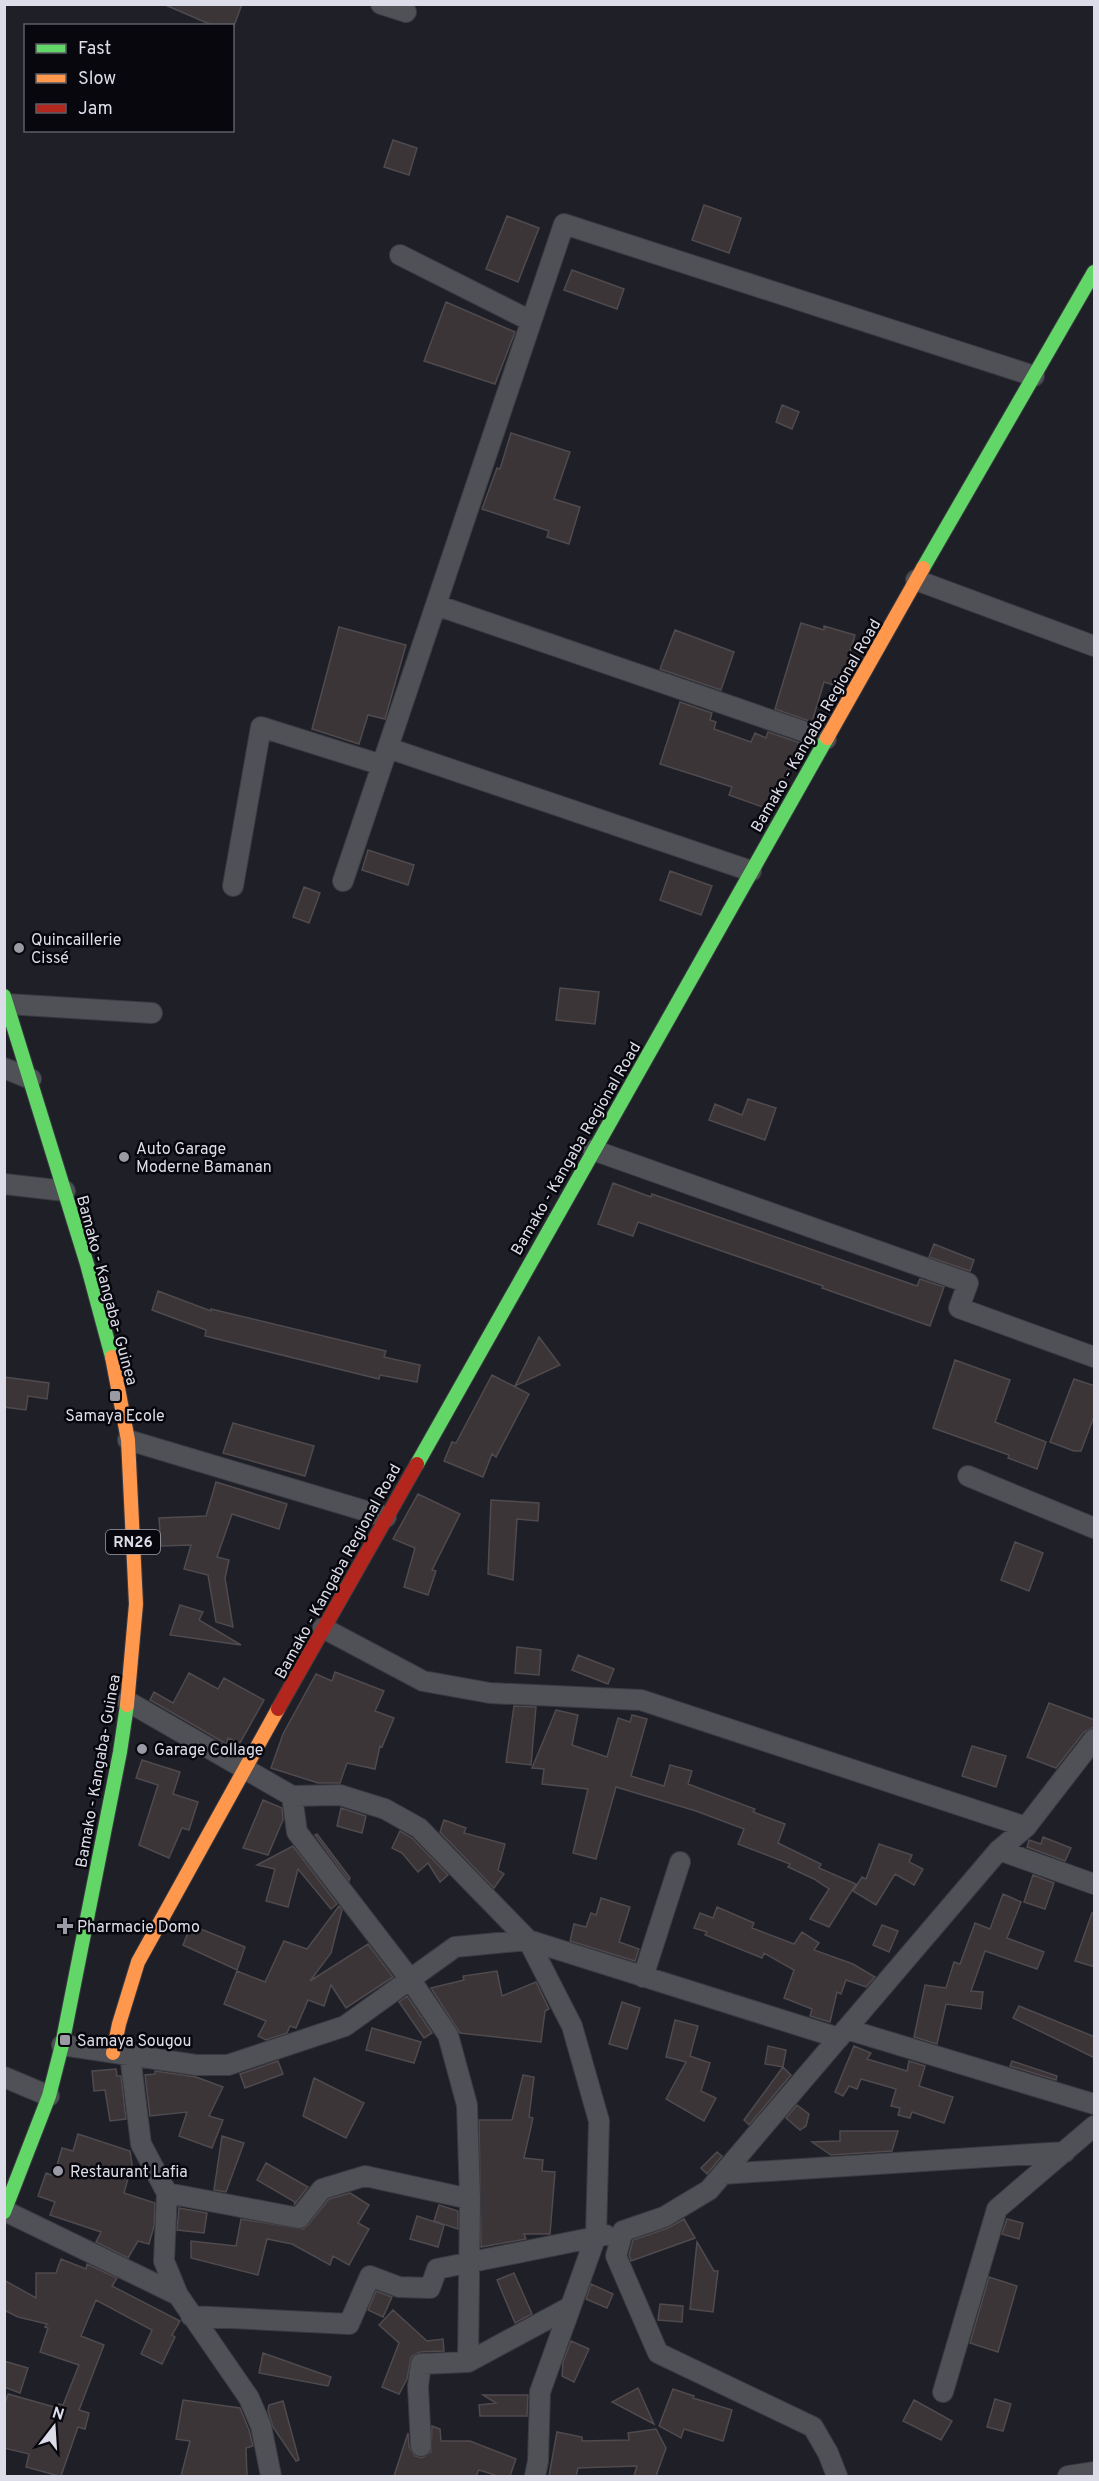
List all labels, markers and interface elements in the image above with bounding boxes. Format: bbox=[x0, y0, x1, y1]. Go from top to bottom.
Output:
legend bbox=[24, 24, 234, 132]
text: Fast bbox=[78, 38, 111, 61]
text: Slow bbox=[78, 68, 116, 91]
text: Jam bbox=[78, 98, 113, 121]
street label: Bamako - Kangaba Regional Road bbox=[747, 616, 886, 836]
place label: Quincaillerie Cissé bbox=[31, 931, 121, 969]
marker: Quincaillerie Cissé bbox=[12, 941, 26, 955]
street label: Bamako - Kangaba Regional Road bbox=[507, 1039, 646, 1259]
place label: Auto Garage Moderne Bamanan bbox=[136, 1140, 272, 1178]
marker: Auto Garage Moderne Bamanan bbox=[117, 1150, 131, 1164]
street label: Bamako - Kangaba- Guinea bbox=[71, 1193, 141, 1388]
marker: Samaya Ecole bbox=[108, 1389, 122, 1403]
place label: Samaya Ecole bbox=[65, 1407, 165, 1427]
street label: Bamako - Kangaba Regional Road bbox=[271, 1461, 406, 1683]
road number: RN26 bbox=[106, 1530, 160, 1554]
street label: Bamako - Kangaba- Guinea bbox=[72, 1673, 126, 1870]
place label: Garage Collage bbox=[154, 1741, 263, 1761]
marker: Garage Collage bbox=[135, 1742, 149, 1756]
place label: Pharmacie Domo bbox=[77, 1918, 200, 1938]
marker: Pharmacie Domo bbox=[58, 1919, 72, 1933]
place label: Samaya Sougou bbox=[77, 2032, 192, 2052]
marker: Samaya Sougou bbox=[58, 2033, 72, 2047]
place label: Restaurant Lafia bbox=[70, 2163, 188, 2183]
marker: Restaurant Lafia bbox=[51, 2164, 65, 2178]
north arrow bbox=[24, 2397, 84, 2457]
text: N bbox=[49, 2403, 66, 2426]

